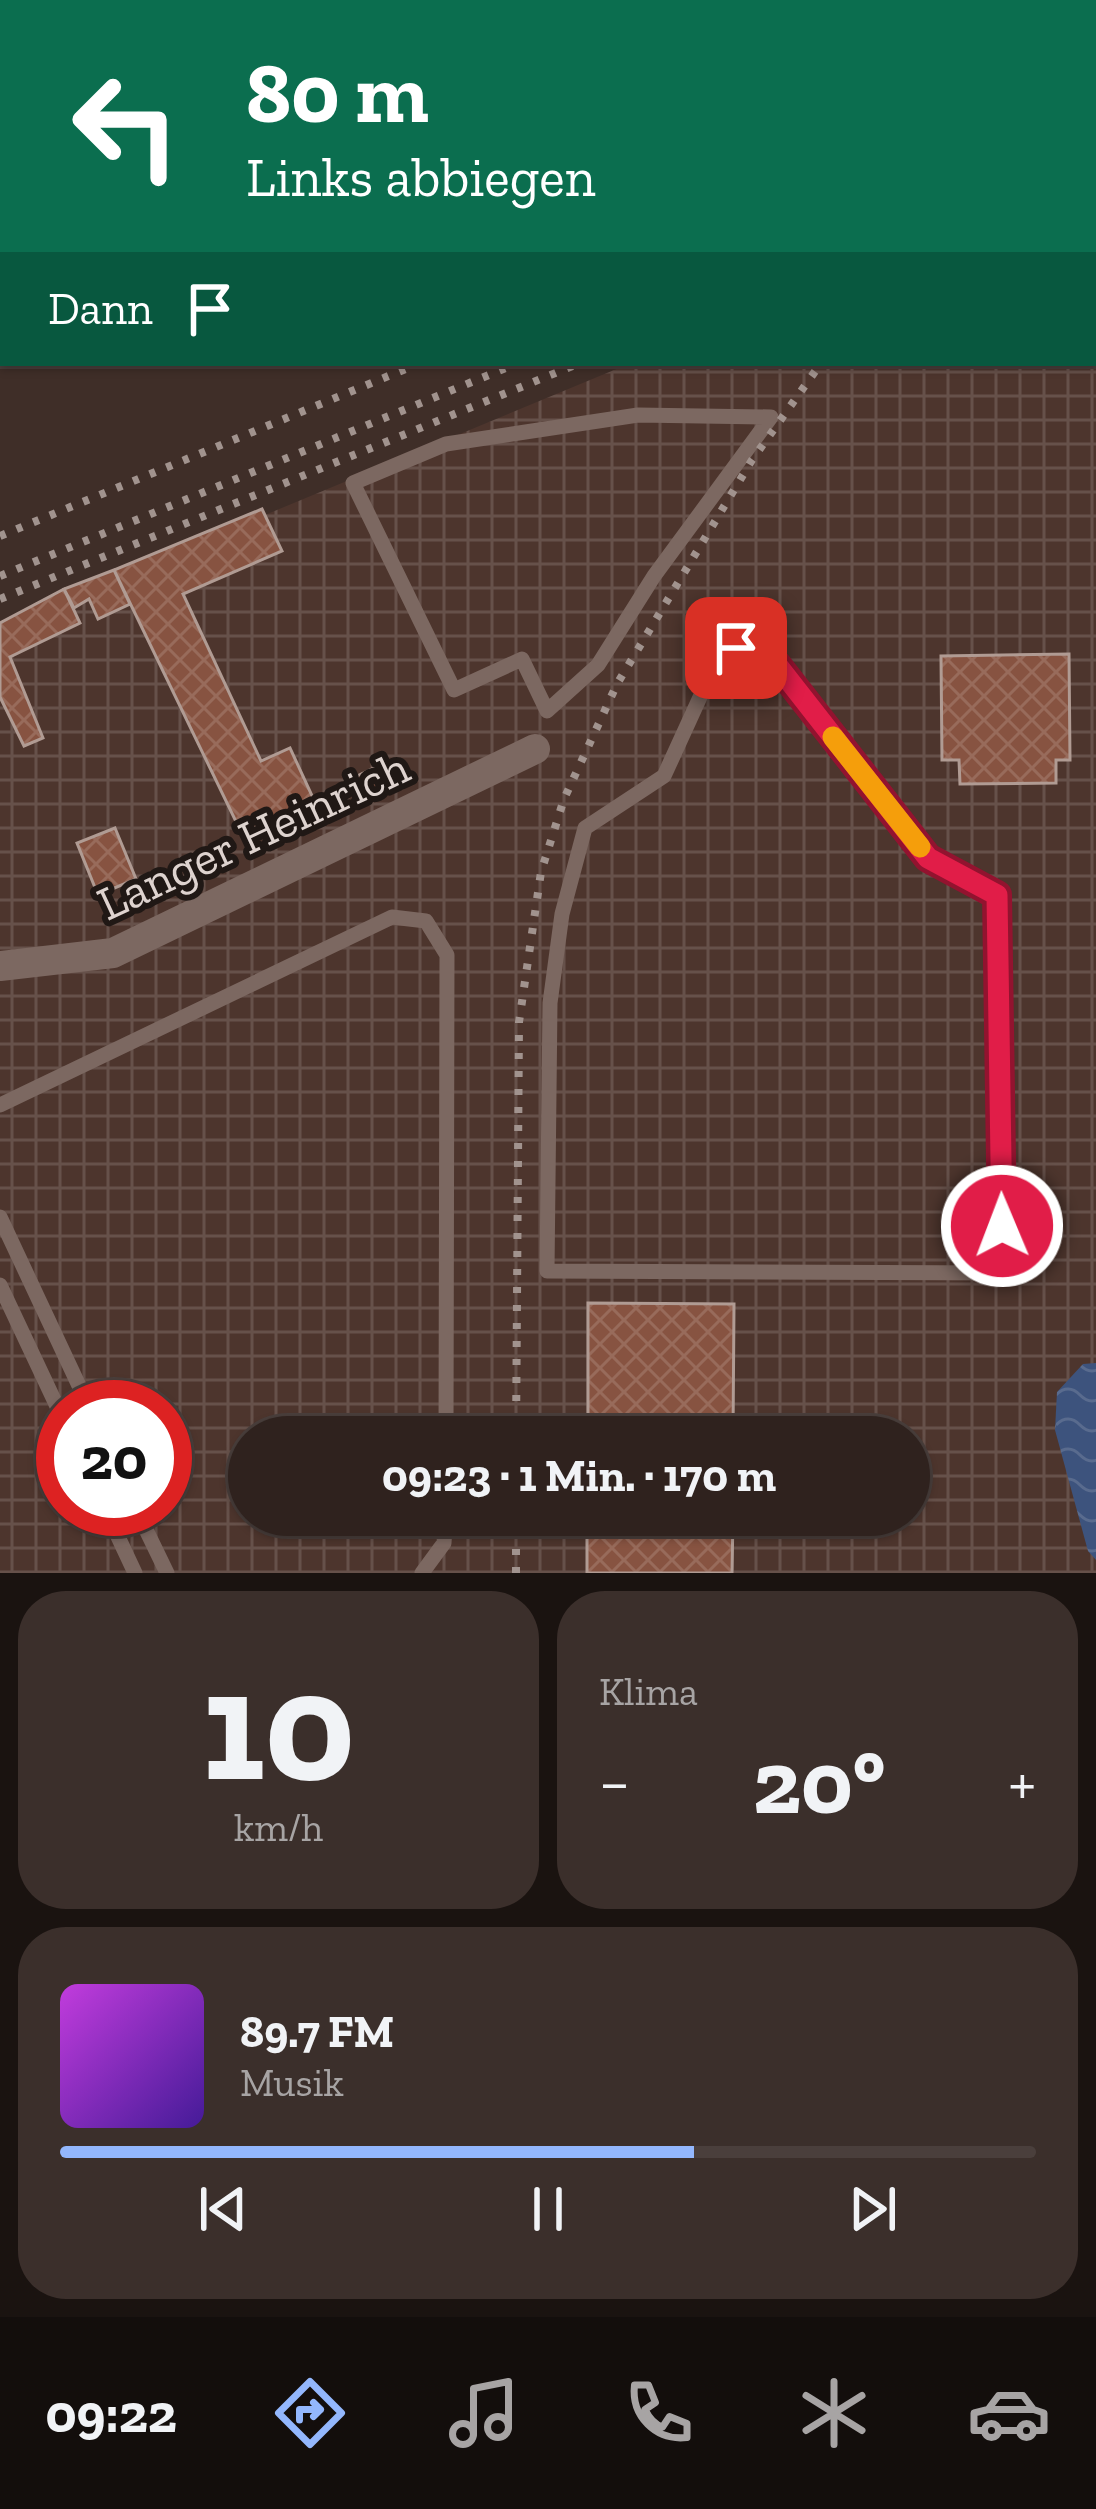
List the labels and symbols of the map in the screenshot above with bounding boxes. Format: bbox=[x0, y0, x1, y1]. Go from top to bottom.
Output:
pin bbox=[685, 597, 787, 699]
street label: Langer Heinrich bbox=[88, 738, 418, 932]
position arrow bbox=[939, 1163, 1065, 1289]
speed limit sign: 20 bbox=[36, 1380, 192, 1536]

